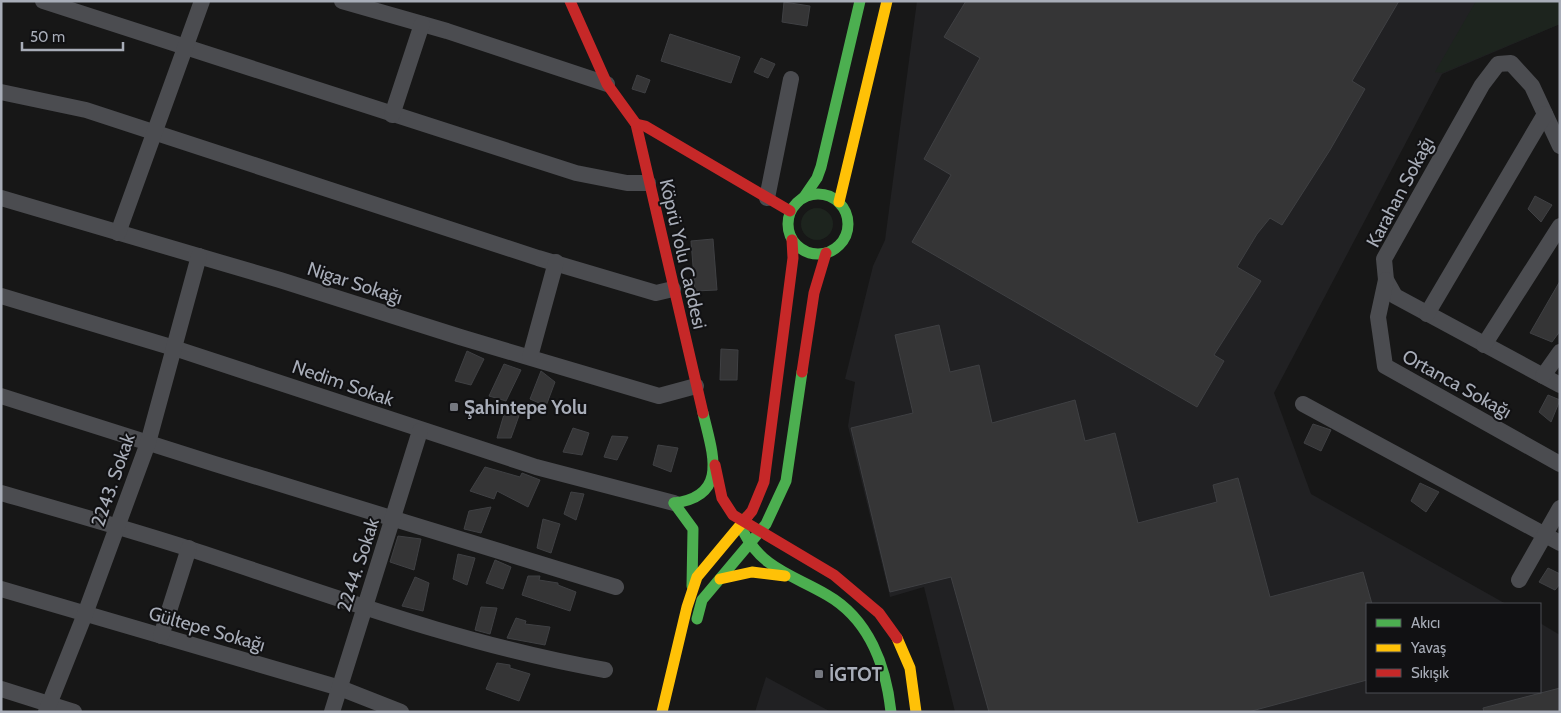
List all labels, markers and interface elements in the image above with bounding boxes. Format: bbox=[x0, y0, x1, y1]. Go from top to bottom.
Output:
scale bar bbox=[22, 20, 124, 52]
text: 50 m bbox=[30, 28, 65, 46]
street label: Karahan Sokağı bbox=[1361, 133, 1439, 251]
street label: Köprü Yolu Caddesi bbox=[655, 177, 711, 331]
street label: Nigar Sokağı bbox=[305, 257, 405, 309]
street label: Ortanca Sokağı bbox=[1398, 345, 1516, 423]
street label: Nedim Sokak bbox=[289, 355, 397, 411]
place label: Şahintepe Yolu bbox=[464, 396, 587, 419]
marker: Şahintepe Yolu bbox=[448, 401, 460, 413]
street label: 2243. Sokak bbox=[86, 430, 140, 530]
street label: 2244. Sokak bbox=[332, 515, 384, 615]
street label: Gültepe Sokağı bbox=[146, 601, 268, 657]
legend bbox=[1366, 603, 1541, 693]
text: Akıcı bbox=[1411, 614, 1440, 632]
text: Yavaş bbox=[1410, 639, 1446, 657]
place label: İGTOT bbox=[829, 663, 882, 686]
text: Sıkışık bbox=[1411, 664, 1449, 682]
marker: İGTOT bbox=[813, 668, 825, 680]

